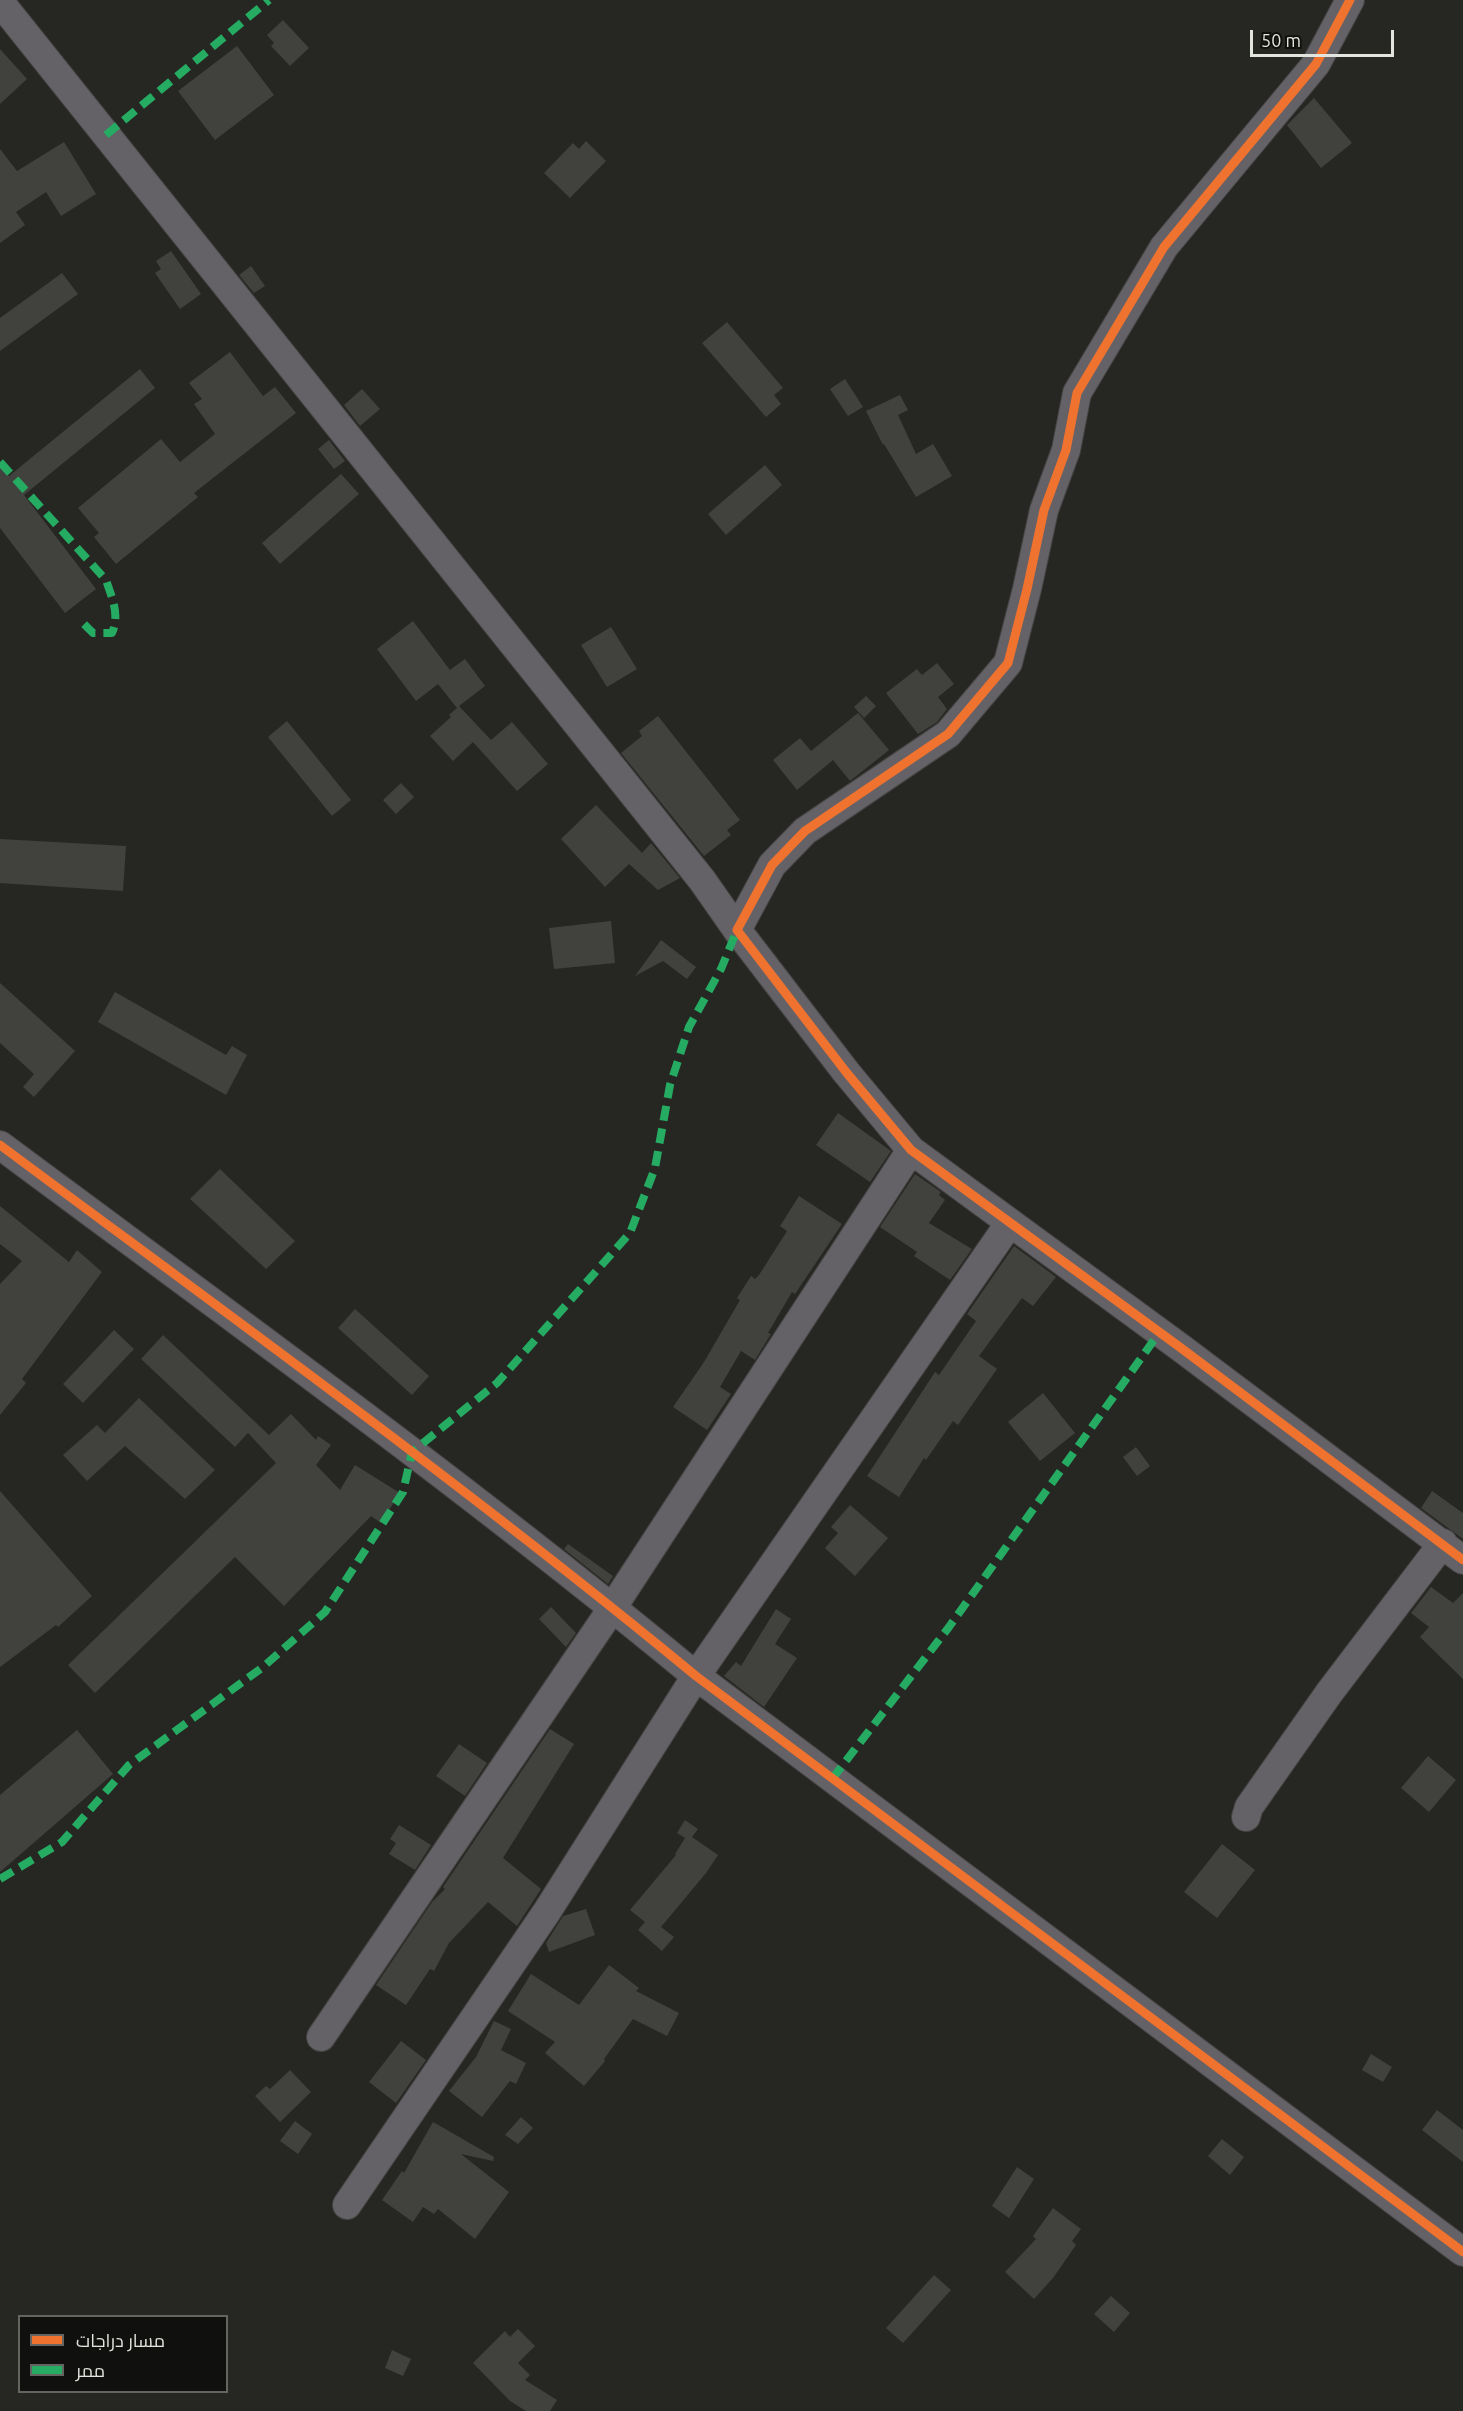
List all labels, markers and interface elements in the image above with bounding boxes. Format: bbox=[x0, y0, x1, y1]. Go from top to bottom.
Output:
scale bar bbox=[1253, 18, 1397, 56]
text: 50 m bbox=[1261, 30, 1301, 50]
legend bbox=[18, 2315, 228, 2393]
text: مسار دراجات bbox=[76, 2330, 165, 2350]
text: ممر bbox=[76, 2360, 105, 2380]

